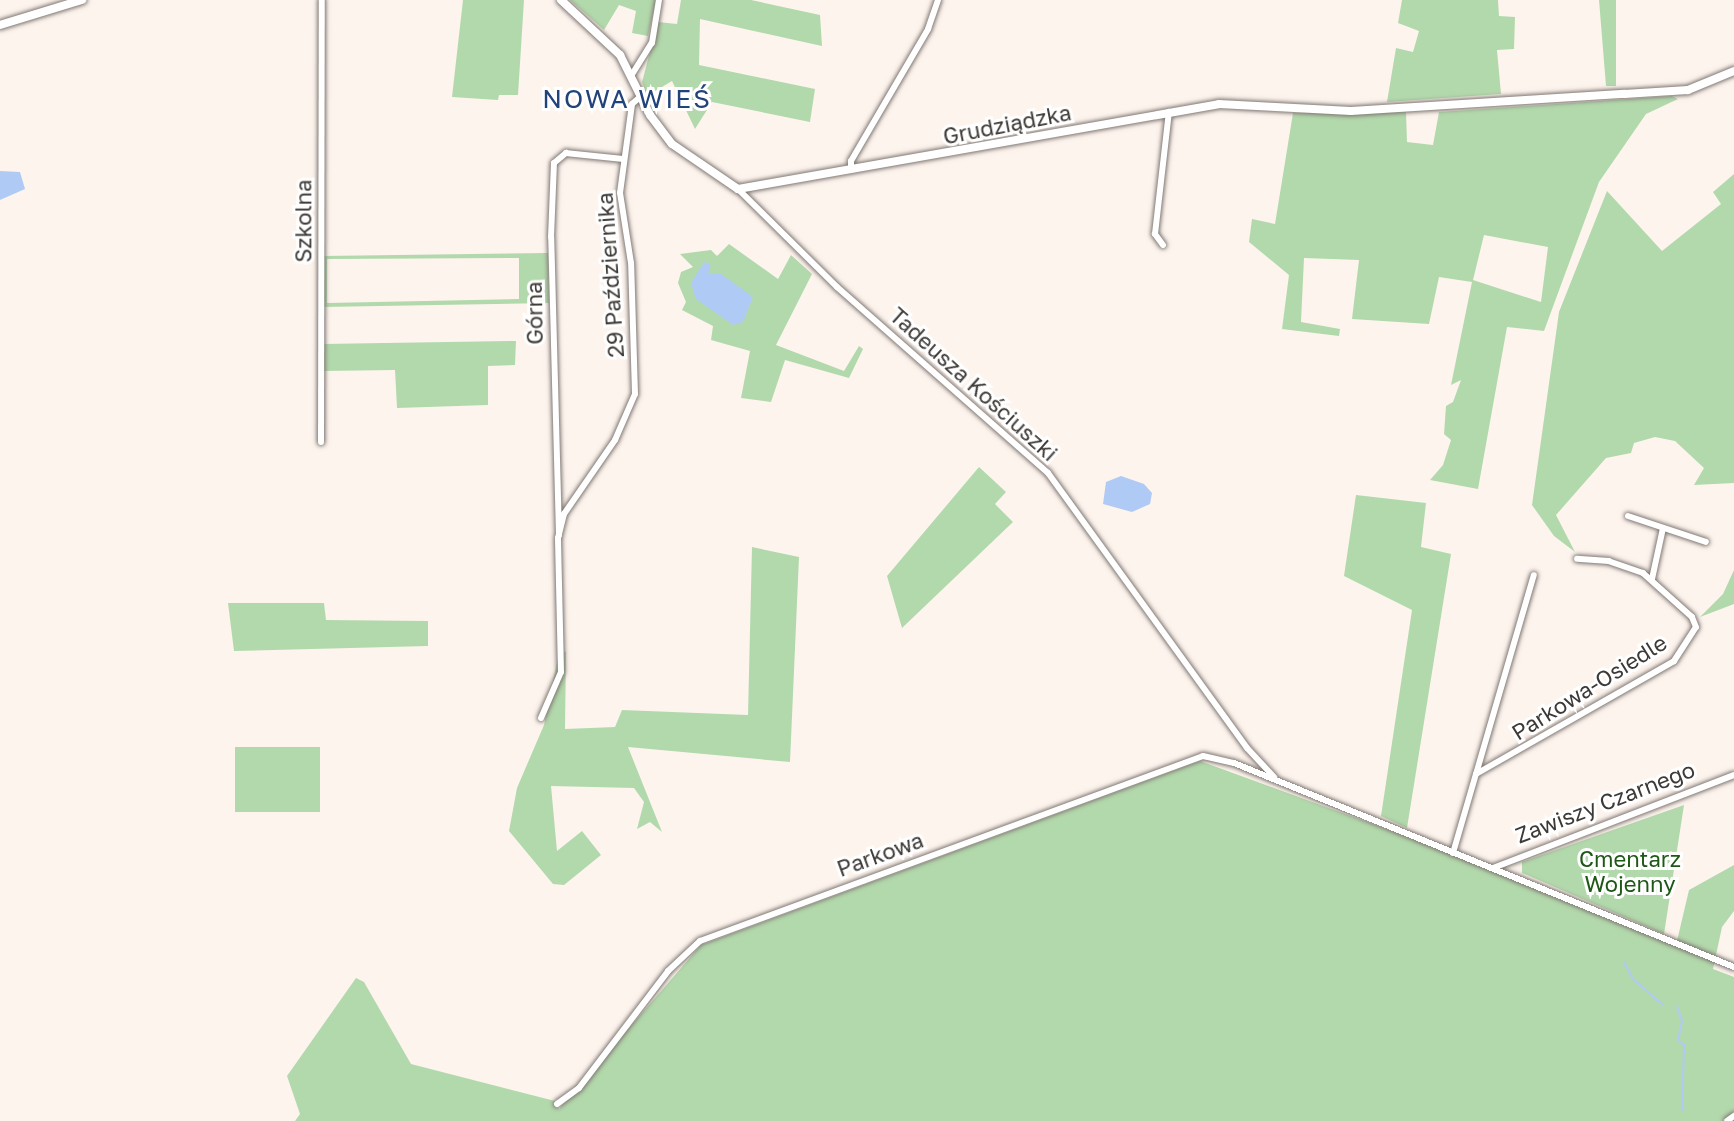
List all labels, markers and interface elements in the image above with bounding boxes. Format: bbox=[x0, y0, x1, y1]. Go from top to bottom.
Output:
district label: NOWA WIEŚ bbox=[542, 83, 712, 115]
street label: Grudziądzka bbox=[941, 99, 1073, 149]
street label: Szkolna bbox=[290, 179, 316, 263]
street label: 29 Października bbox=[591, 192, 629, 358]
street label: Górna bbox=[520, 281, 548, 345]
street label: Tadeusza Kościuszki bbox=[885, 302, 1063, 466]
street label: Parkowa-Osiedle bbox=[1507, 629, 1671, 745]
street label: Zawiszy Czarnego bbox=[1512, 756, 1698, 848]
street label: Parkowa bbox=[833, 826, 927, 882]
park label: Cmentarz Wojenny bbox=[1579, 845, 1681, 896]

